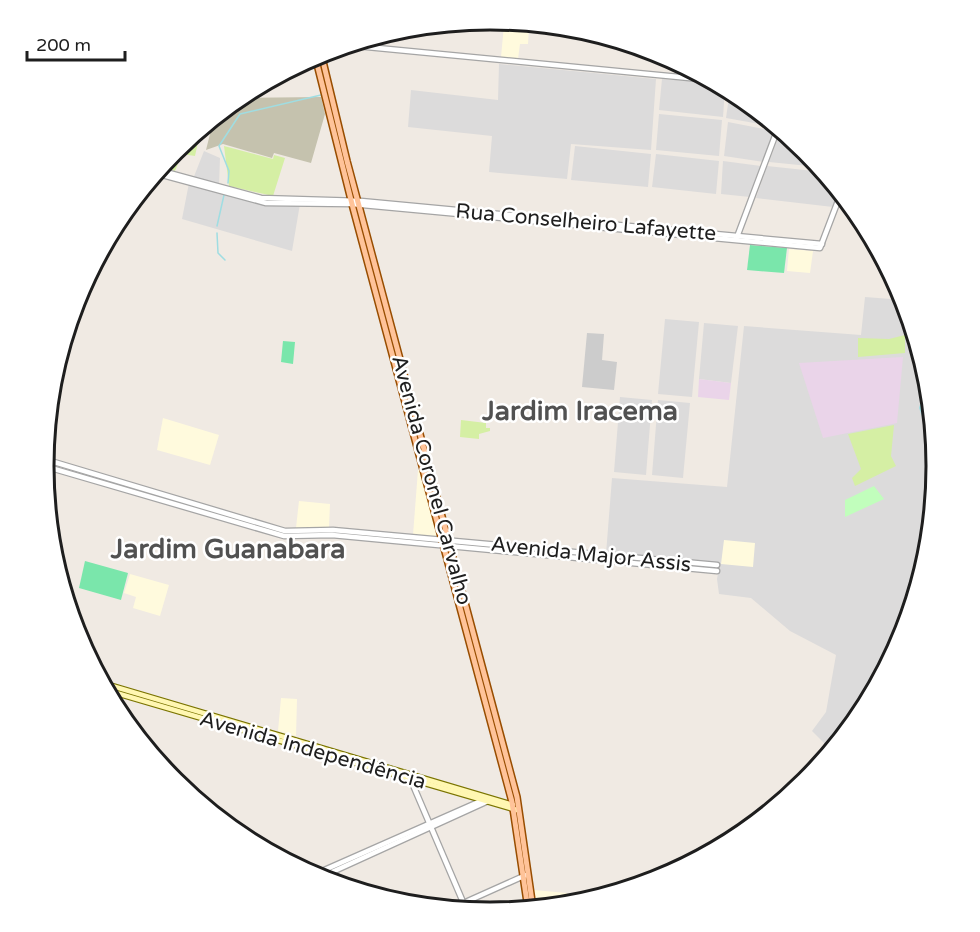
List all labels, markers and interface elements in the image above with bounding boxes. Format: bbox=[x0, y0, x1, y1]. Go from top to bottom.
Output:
scale bar bbox=[27, 24, 124, 62]
text: 200 m bbox=[36, 34, 91, 56]
street label: Rua Conselheiro Lafayette bbox=[455, 199, 717, 246]
street label: Avenida Coronel Carvalho bbox=[386, 353, 477, 608]
district label: Jardim Iracema bbox=[481, 395, 678, 428]
street label: Avenida Major Assis bbox=[490, 532, 692, 577]
district label: Jardim Guanabara bbox=[110, 533, 345, 566]
street label: Avenida Independência bbox=[197, 706, 429, 795]

